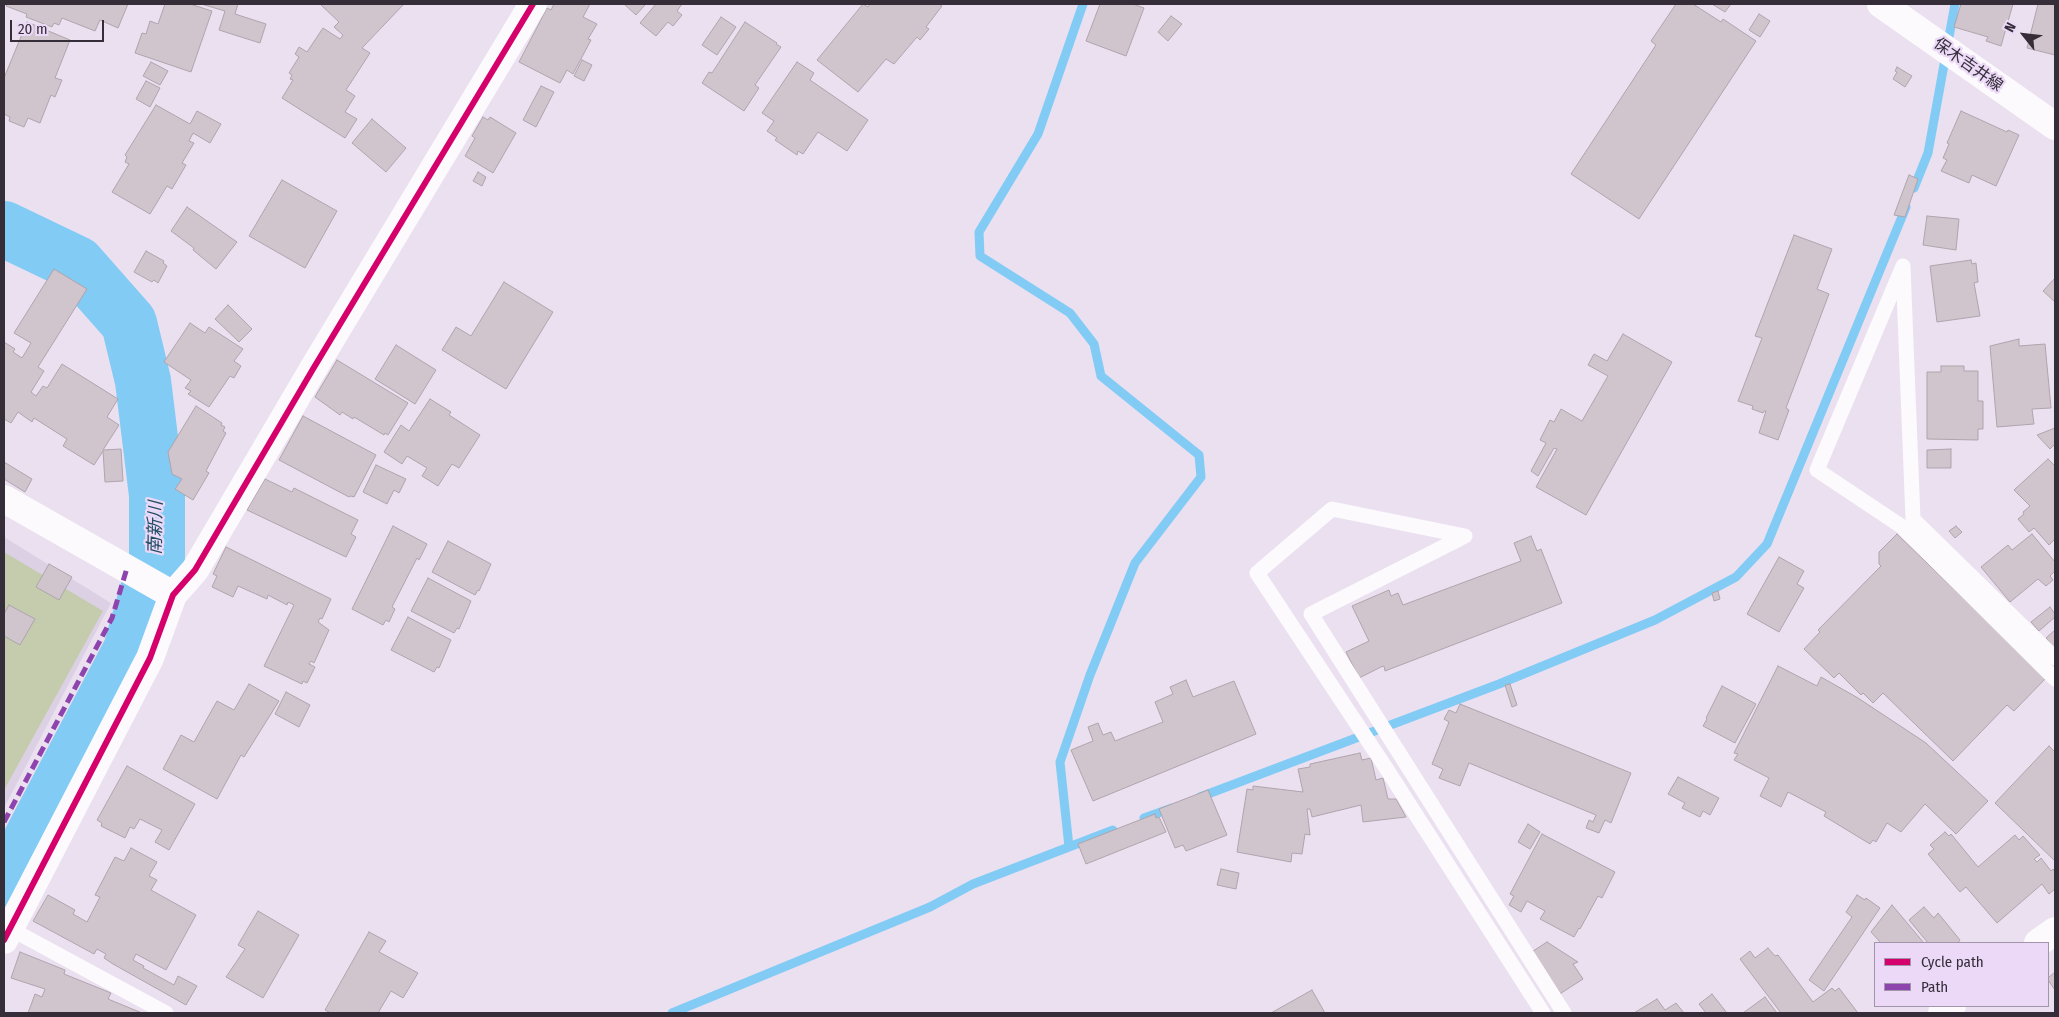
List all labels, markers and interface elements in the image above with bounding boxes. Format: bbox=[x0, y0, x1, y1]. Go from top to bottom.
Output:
scale bar bbox=[12, 10, 106, 42]
north arrow bbox=[1999, 10, 2049, 60]
text: 20 m bbox=[18, 20, 48, 38]
text: N bbox=[2001, 20, 2020, 35]
street label: 保木吉井線 bbox=[1930, 34, 2006, 96]
water label: 南新川 bbox=[145, 501, 167, 555]
legend bbox=[1874, 942, 2049, 1007]
text: Cycle path bbox=[1921, 953, 1984, 971]
text: Path bbox=[1921, 978, 1948, 996]

